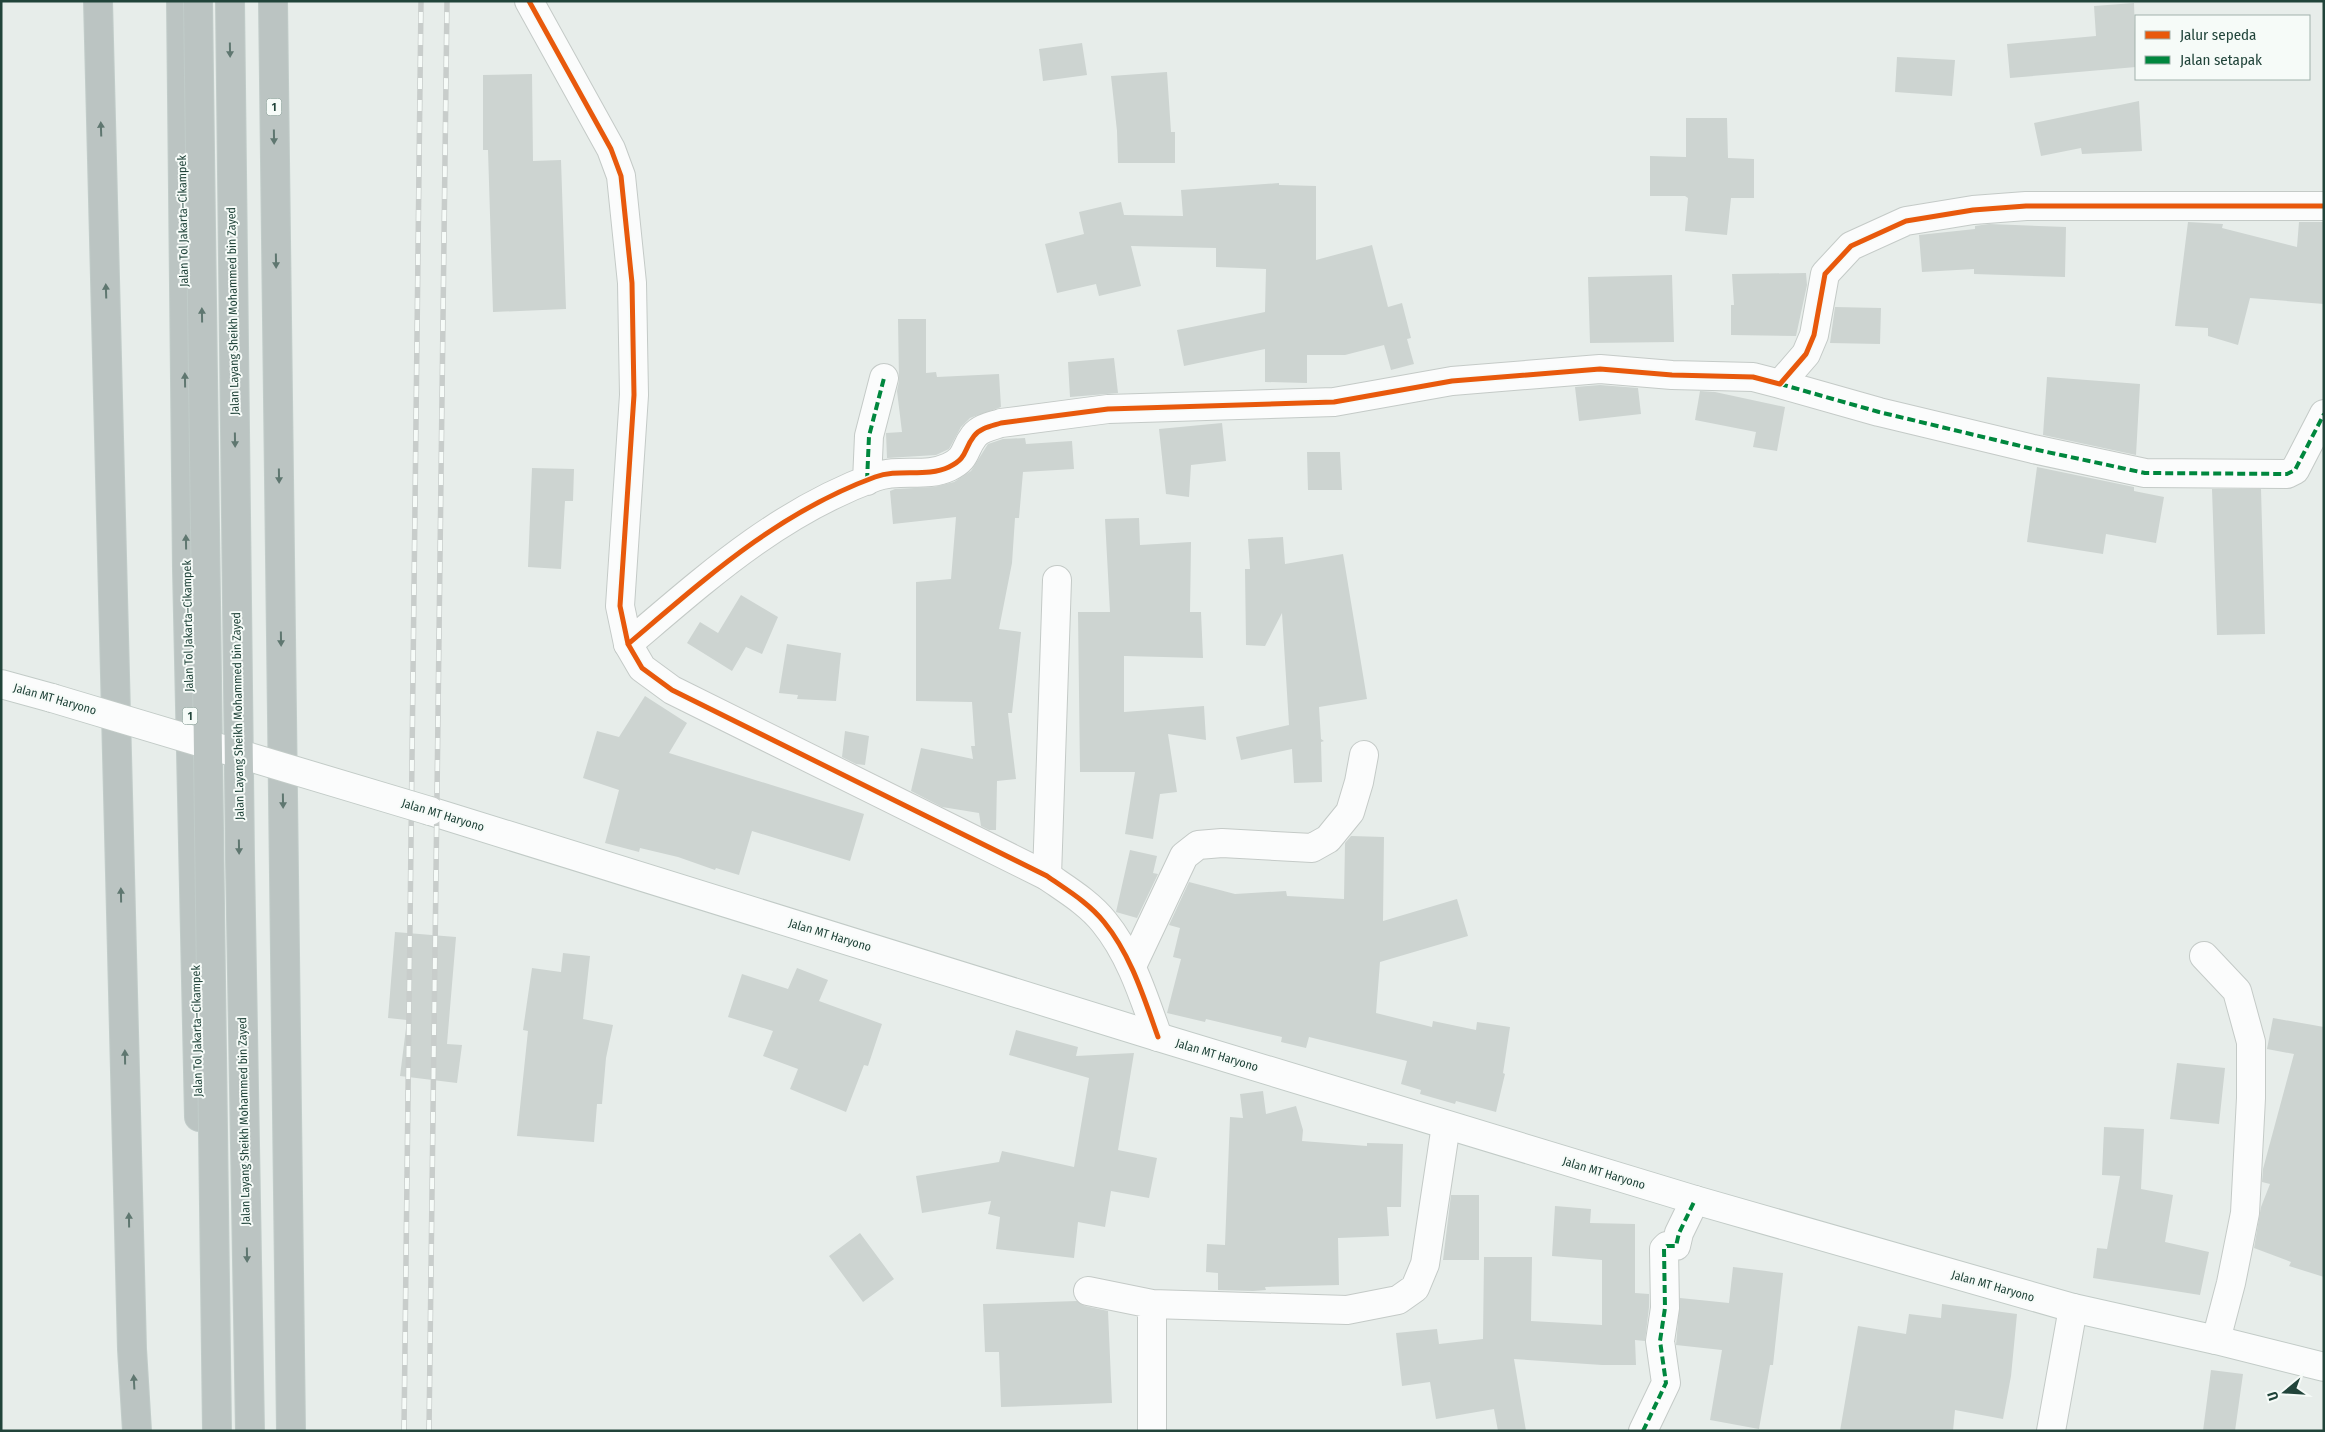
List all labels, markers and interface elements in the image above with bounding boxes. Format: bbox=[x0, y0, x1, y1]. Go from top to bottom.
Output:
legend bbox=[2135, 15, 2310, 80]
text: Jalur sepeda bbox=[2180, 26, 2256, 44]
one-way arrow bbox=[227, 42, 235, 58]
text: Jalan setapak bbox=[2180, 51, 2262, 69]
road number: 1 bbox=[266, 98, 282, 115]
one-way arrow bbox=[97, 120, 105, 136]
one-way arrow bbox=[271, 130, 279, 146]
street label: Jalan Tol Jakarta–Cikampek bbox=[175, 155, 191, 287]
street label: Jalan Layang Sheikh Mohammed bin Zayed bbox=[224, 207, 242, 415]
one-way arrow bbox=[272, 254, 280, 270]
one-way arrow bbox=[101, 283, 109, 299]
one-way arrow bbox=[198, 306, 206, 322]
one-way arrow bbox=[181, 371, 189, 387]
one-way arrow bbox=[231, 432, 239, 448]
one-way arrow bbox=[275, 469, 283, 485]
one-way arrow bbox=[182, 534, 190, 550]
street label: Jalan Tol Jakarta–Cikampek bbox=[180, 560, 196, 692]
street label: Jalan Layang Sheikh Mohammed bin Zayed bbox=[229, 612, 247, 820]
one-way arrow bbox=[277, 631, 285, 647]
street label: Jalan MT Haryono bbox=[12, 680, 98, 718]
road number: 1 bbox=[182, 708, 198, 724]
one-way arrow bbox=[279, 794, 287, 810]
street label: Jalan MT Haryono bbox=[400, 796, 486, 834]
one-way arrow bbox=[236, 840, 244, 856]
one-way arrow bbox=[117, 887, 125, 903]
street label: Jalan MT Haryono bbox=[787, 916, 873, 954]
street label: Jalan Tol Jakarta–Cikampek bbox=[189, 965, 205, 1097]
street label: Jalan Layang Sheikh Mohammed bin Zayed bbox=[235, 1017, 253, 1225]
street label: Jalan MT Haryono bbox=[1174, 1036, 1260, 1074]
one-way arrow bbox=[121, 1049, 129, 1065]
street label: Jalan MT Haryono bbox=[1561, 1154, 1647, 1192]
one-way arrow bbox=[125, 1211, 133, 1227]
one-way arrow bbox=[243, 1247, 251, 1263]
street label: Jalan MT Haryono bbox=[1950, 1267, 2036, 1305]
north arrow bbox=[2260, 1367, 2310, 1417]
one-way arrow bbox=[130, 1374, 138, 1390]
text: U bbox=[2264, 1389, 2282, 1402]

